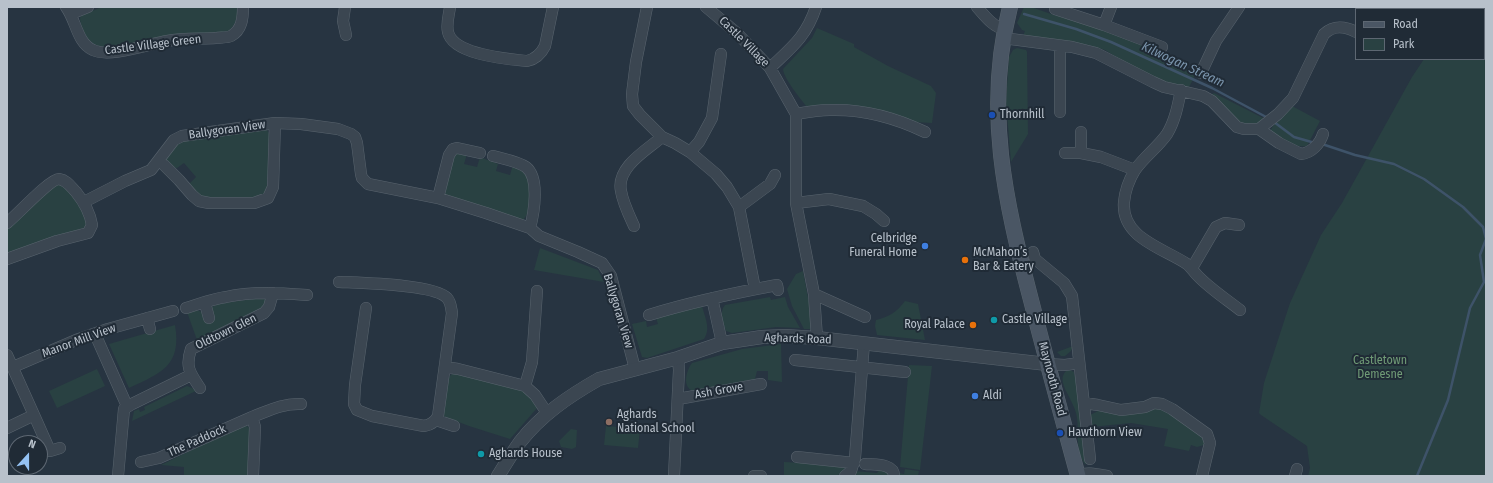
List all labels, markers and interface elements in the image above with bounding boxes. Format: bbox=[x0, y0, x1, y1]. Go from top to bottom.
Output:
legend bbox=[1355, 8, 1485, 60]
street label: Castle Village bbox=[716, 14, 772, 70]
text: Road bbox=[1393, 17, 1418, 31]
street label: Castle Village Green bbox=[104, 32, 202, 58]
text: Park bbox=[1393, 37, 1414, 51]
water label: Kilwogan Stream bbox=[1139, 39, 1227, 91]
place label: Thornhill bbox=[1000, 108, 1044, 122]
marker: Thornhill bbox=[987, 110, 997, 120]
street label: Ballygoran View bbox=[188, 117, 266, 143]
place label: Celbridge Funeral Home bbox=[849, 232, 917, 260]
marker: Celbridge Funeral Home bbox=[920, 241, 930, 251]
place label: McMahon’s Bar & Eatery bbox=[973, 246, 1034, 274]
marker: McMahon’s Bar & Eatery bbox=[960, 255, 970, 265]
street label: Ballygoran View bbox=[600, 272, 636, 350]
street label: Oldtown Glen bbox=[193, 311, 259, 353]
place label: Castle Village bbox=[1002, 313, 1067, 327]
marker: Castle Village bbox=[989, 315, 999, 325]
place label: Royal Palace bbox=[904, 318, 965, 332]
marker: Royal Palace bbox=[968, 320, 978, 330]
street label: Manor Mill View bbox=[40, 321, 118, 361]
street label: Aghards Road bbox=[764, 331, 832, 347]
street label: Maynooth Road bbox=[1035, 340, 1069, 418]
park label: Castletown Demesne bbox=[1353, 354, 1407, 382]
street label: Ash Grove bbox=[694, 380, 744, 402]
place label: Aldi bbox=[983, 389, 1002, 403]
marker: Aldi bbox=[970, 391, 980, 401]
place label: Aghards National School bbox=[617, 408, 695, 436]
marker: Aghards National School bbox=[604, 417, 614, 427]
street label: The Paddock bbox=[166, 422, 228, 460]
place label: Hawthorn View bbox=[1068, 426, 1142, 440]
marker: Hawthorn View bbox=[1055, 428, 1065, 438]
north arrow bbox=[8, 435, 48, 475]
text: N bbox=[27, 437, 38, 452]
place label: Aghards House bbox=[489, 447, 562, 461]
marker: Aghards House bbox=[476, 449, 486, 459]

